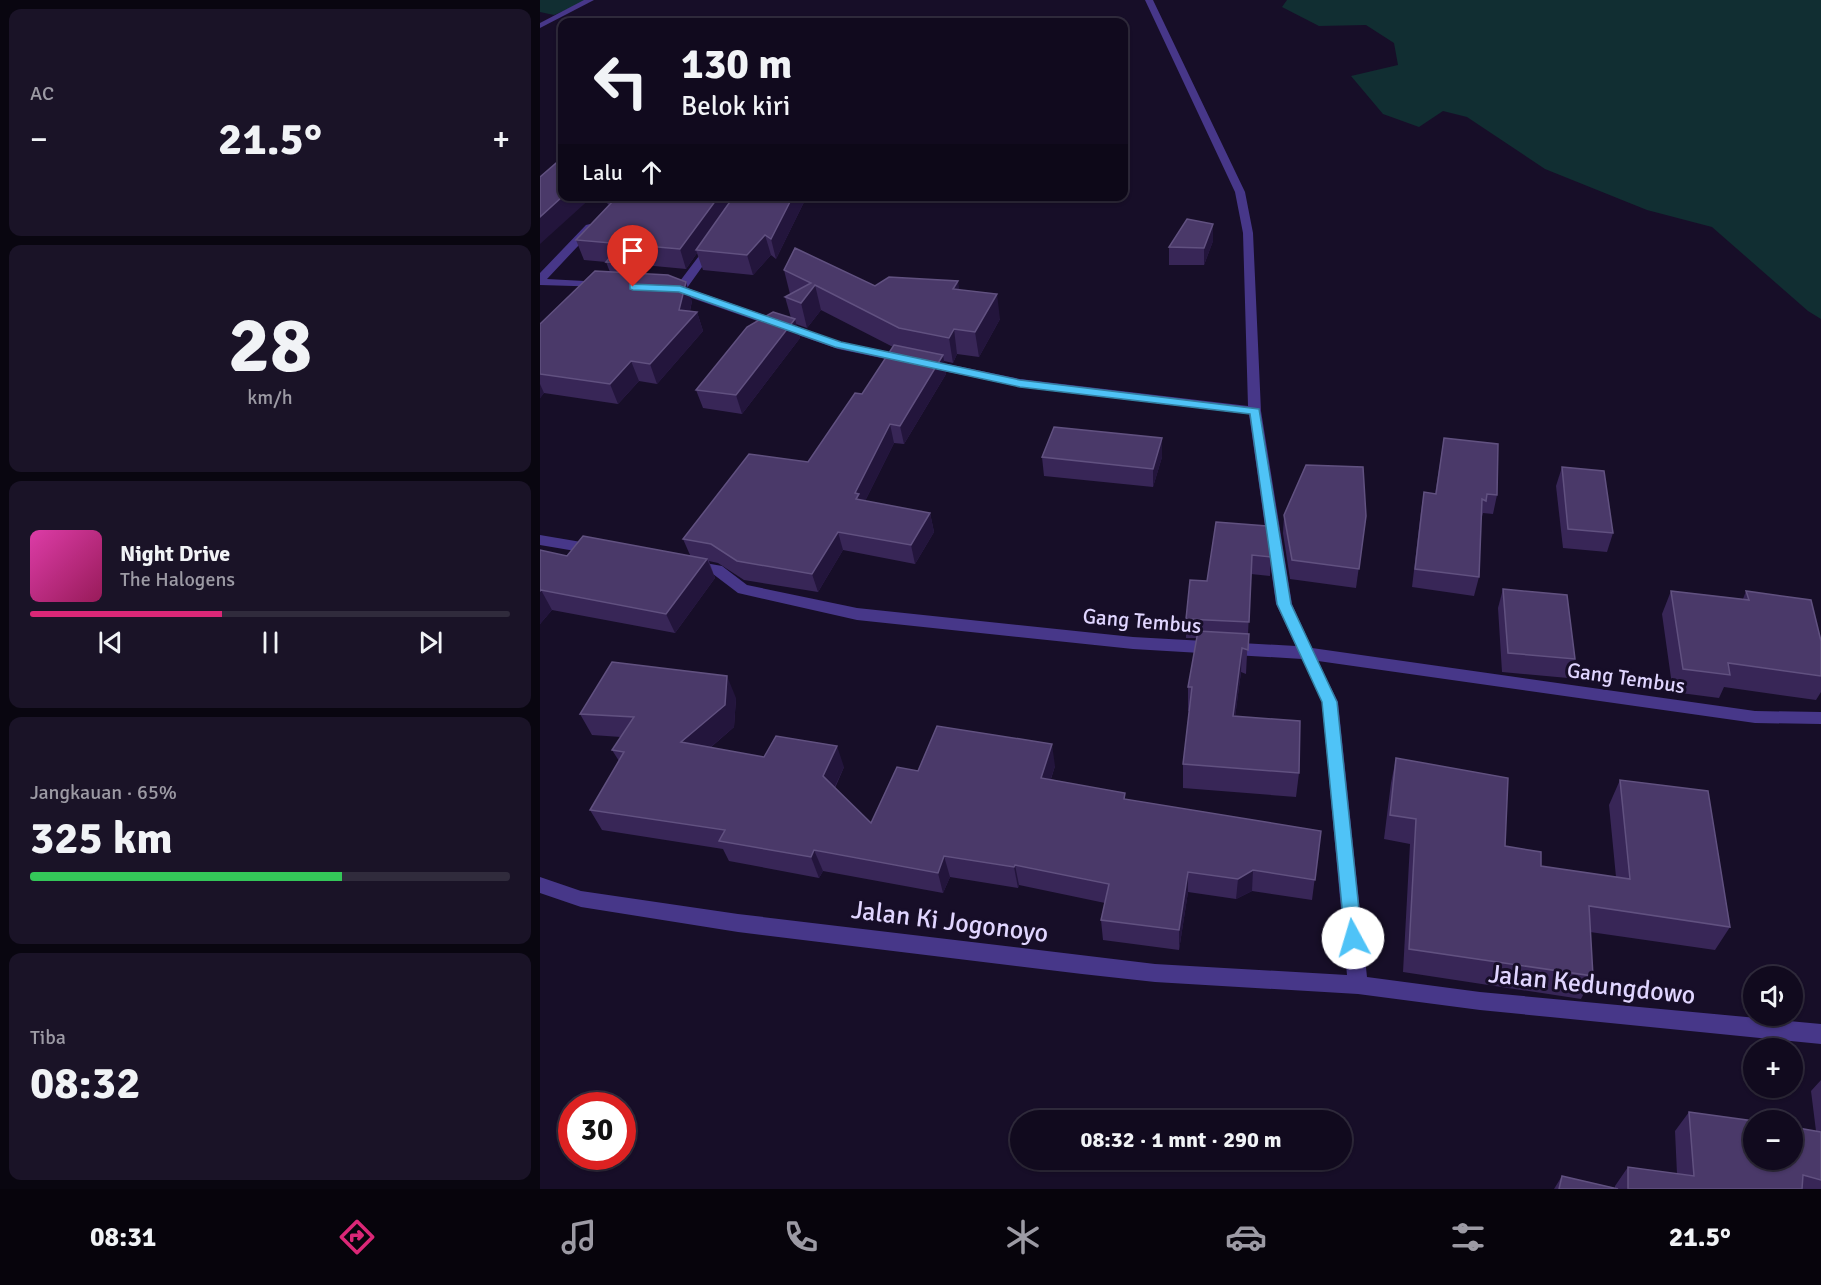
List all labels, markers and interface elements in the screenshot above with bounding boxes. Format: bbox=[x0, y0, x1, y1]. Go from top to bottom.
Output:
text: 130 m bbox=[681, 39, 792, 90]
icon: left bbox=[582, 42, 660, 120]
text: AC bbox=[30, 81, 54, 106]
text: Belok kiri bbox=[681, 90, 790, 123]
text: 21.5° bbox=[218, 112, 322, 167]
text: − bbox=[30, 119, 48, 160]
text: + bbox=[492, 119, 510, 160]
icon: ahead bbox=[635, 156, 668, 189]
text: Lalu bbox=[582, 159, 623, 186]
pin bbox=[607, 225, 658, 287]
icon: arrive bbox=[616, 234, 649, 267]
text: 28 bbox=[228, 298, 312, 394]
text: km/h bbox=[247, 385, 293, 410]
text: Night Drive bbox=[120, 540, 230, 567]
text: The Halogens bbox=[120, 567, 235, 592]
street label: Gang Tembus bbox=[1082, 603, 1202, 639]
icon: previous bbox=[94, 626, 127, 659]
icon: pause bbox=[254, 626, 287, 659]
icon: next bbox=[414, 626, 447, 659]
street label: Gang Tembus bbox=[1565, 657, 1687, 699]
text: Jangkauan · 65% bbox=[30, 780, 177, 805]
text: 325 km bbox=[30, 811, 173, 866]
street label: Jalan Ki Jogonoyo bbox=[850, 894, 1050, 950]
position arrow bbox=[1321, 906, 1385, 970]
street label: Jalan Kedungdowo bbox=[1487, 958, 1697, 1012]
map controls bbox=[1743, 966, 1803, 1170]
button: sound bbox=[1743, 966, 1803, 1026]
text: Tiba bbox=[30, 1025, 66, 1050]
button: + bbox=[1743, 1038, 1803, 1098]
text: 08:32 bbox=[30, 1056, 140, 1111]
speed limit sign: 30 bbox=[558, 1092, 636, 1170]
button: − bbox=[1743, 1110, 1803, 1170]
text: 08:32 · 1 mnt · 290 m bbox=[1081, 1126, 1281, 1153]
icon: directions bbox=[336, 1216, 378, 1258]
icon: music bbox=[558, 1216, 600, 1258]
icon: phone bbox=[780, 1216, 822, 1258]
icon: climate bbox=[1002, 1216, 1044, 1258]
icon: car bbox=[1225, 1216, 1267, 1258]
icon: filters bbox=[1447, 1216, 1489, 1258]
text: 08:31 bbox=[90, 1221, 156, 1254]
text: 21.5° bbox=[1669, 1221, 1731, 1254]

